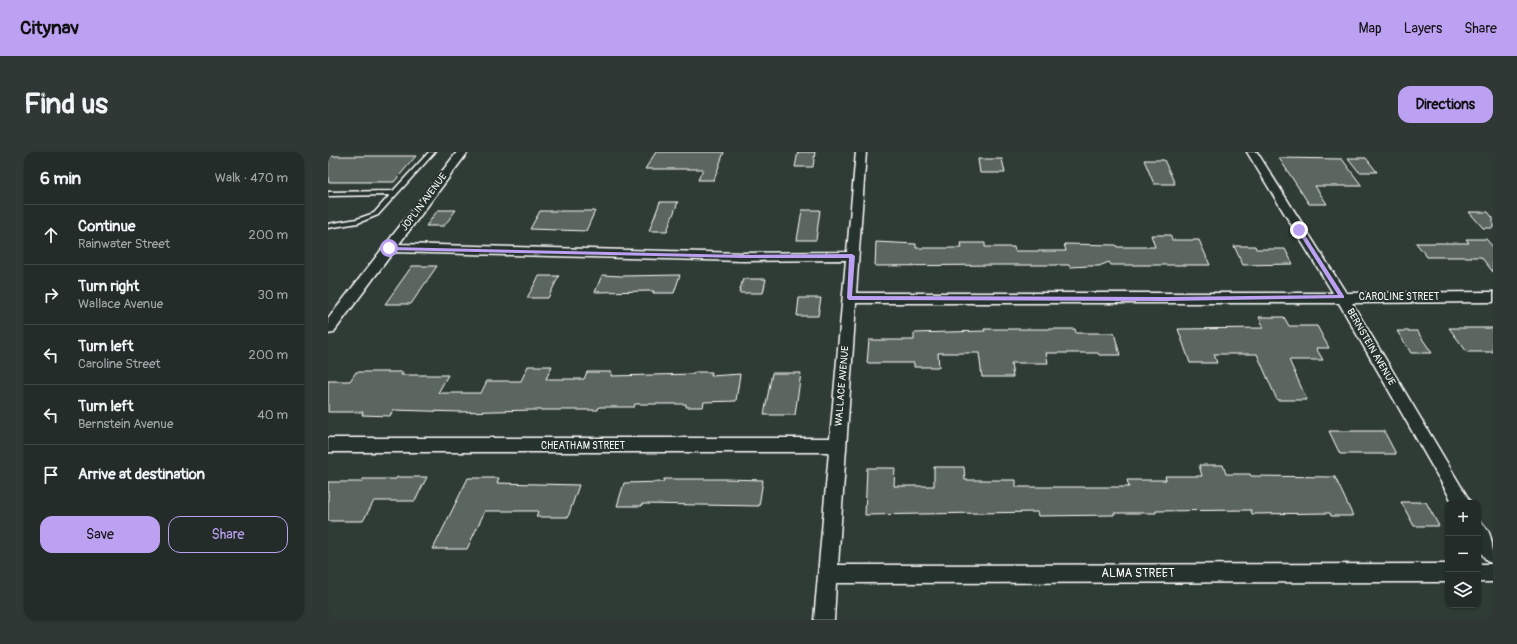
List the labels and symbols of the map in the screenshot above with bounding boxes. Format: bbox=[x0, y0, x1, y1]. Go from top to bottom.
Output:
street label: JOPLIN AVENUE bbox=[398, 171, 450, 233]
route end bbox=[1290, 221, 1308, 239]
route start bbox=[380, 239, 398, 257]
street label: CAROLINE STREET bbox=[1359, 291, 1440, 303]
street label: BERNSTEIN AVENUE bbox=[1344, 306, 1398, 388]
street label: WALLACE AVENUE bbox=[832, 345, 852, 427]
street label: CHEATHAM STREET bbox=[541, 440, 626, 452]
street label: ALMA STREET bbox=[1101, 566, 1175, 581]

